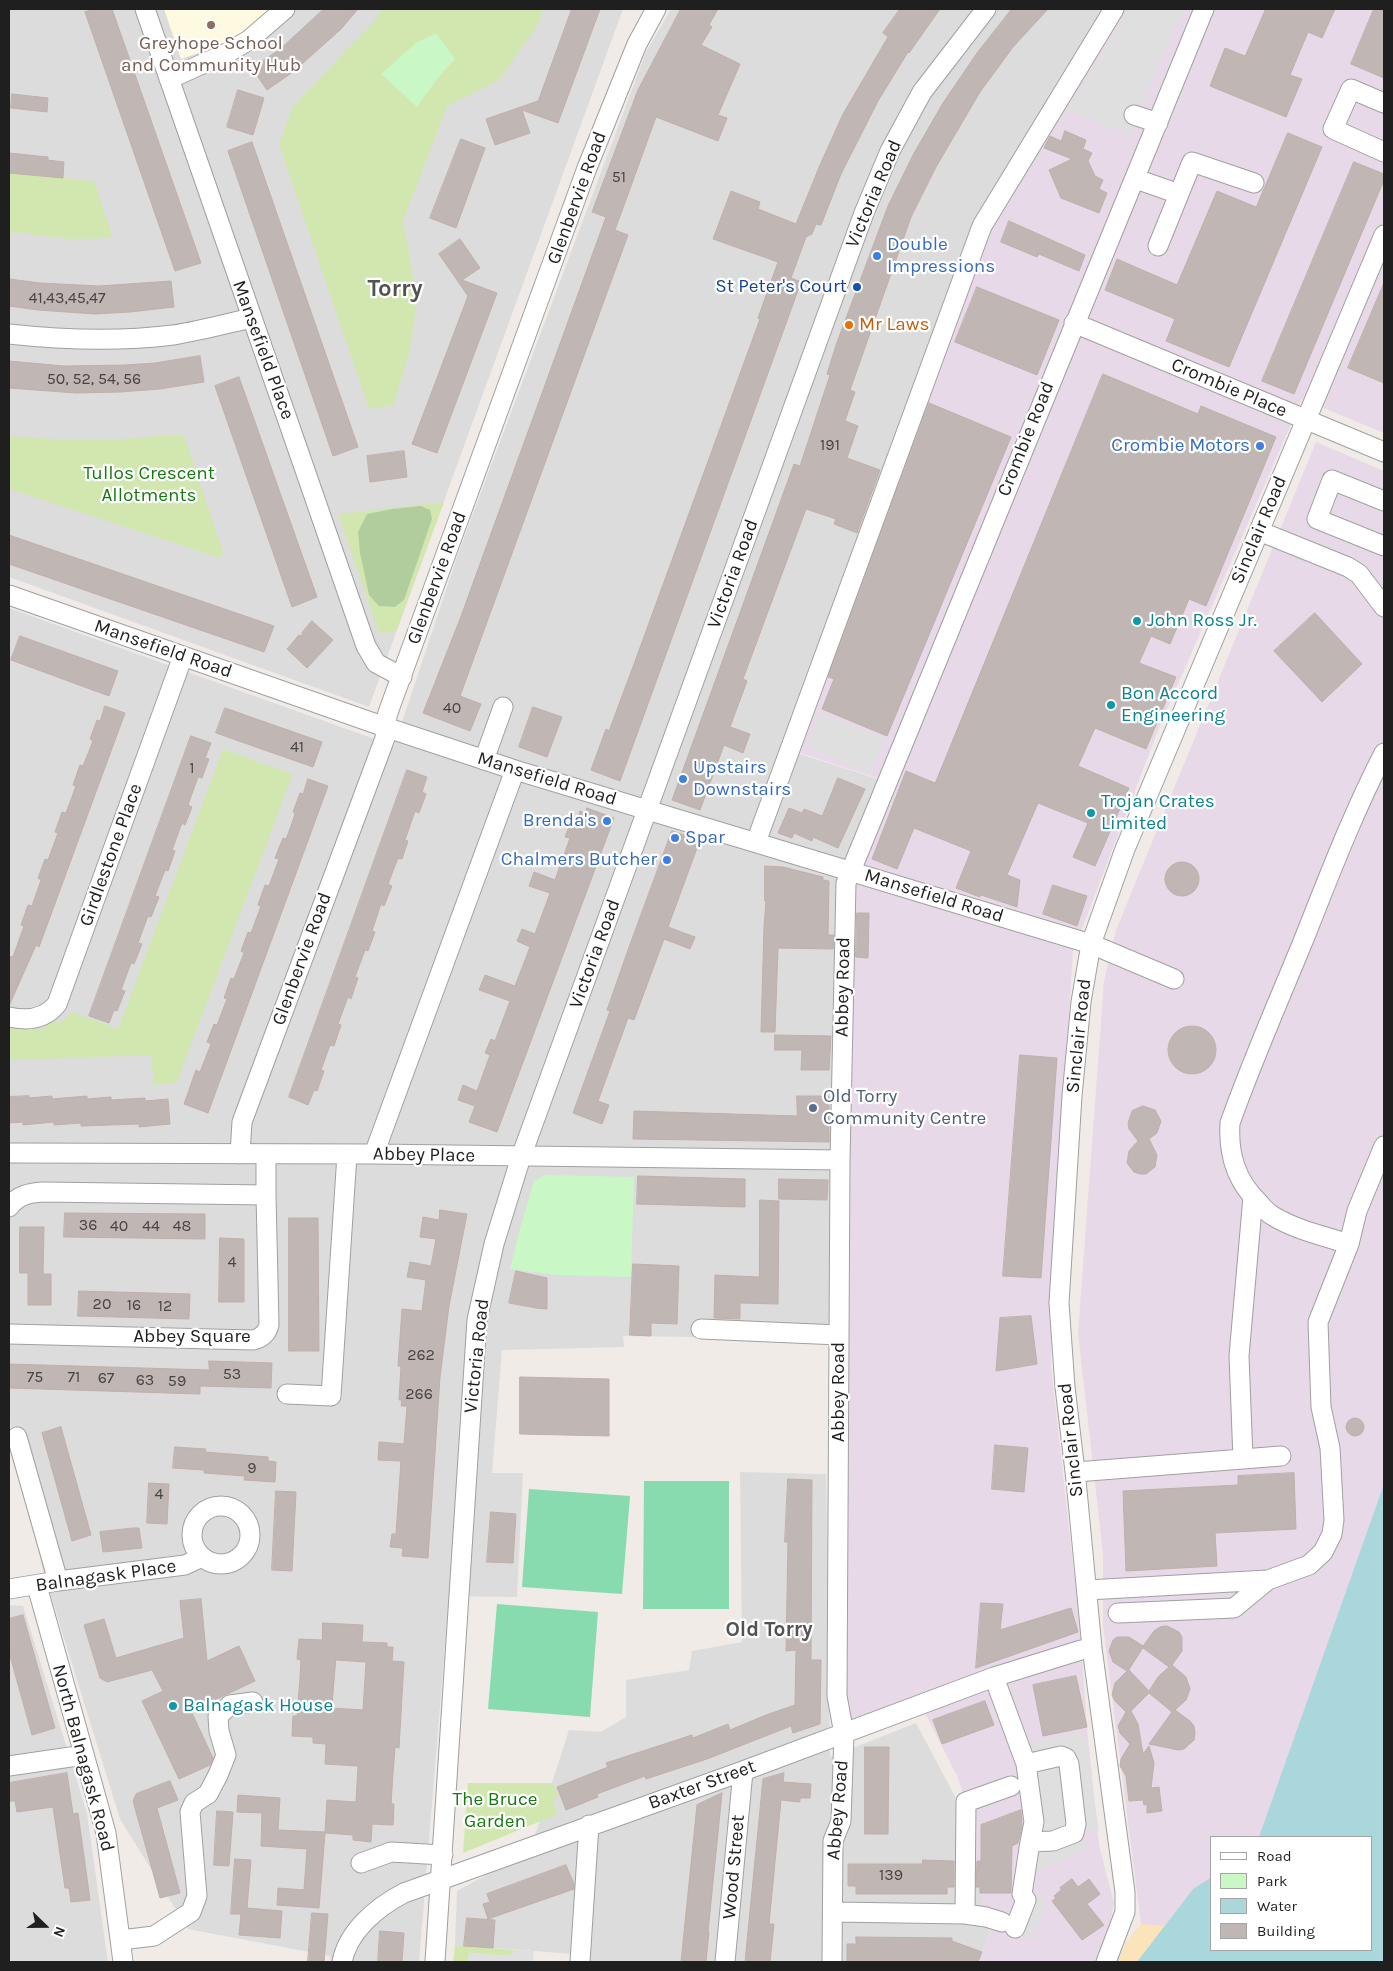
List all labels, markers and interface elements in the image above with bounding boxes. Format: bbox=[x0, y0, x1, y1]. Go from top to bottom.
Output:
marker: Greyhope School and Community Hub bbox=[205, 19, 217, 31]
place label: Greyhope School and Community Hub bbox=[121, 33, 301, 77]
street label: Glenbervie Road bbox=[542, 128, 612, 268]
street label: Victoria Road bbox=[841, 137, 907, 251]
house number: 51 bbox=[612, 167, 626, 187]
place label: Double Impressions bbox=[887, 234, 995, 278]
marker: Double Impressions bbox=[871, 250, 883, 262]
district label: Torry bbox=[367, 275, 423, 303]
place label: St Peter's Court bbox=[715, 276, 847, 298]
street label: Mansefield Place bbox=[227, 277, 299, 423]
marker: St Peter's Court bbox=[851, 281, 863, 293]
house number: 41,43,45,47 bbox=[28, 288, 106, 308]
place label: Mr Laws bbox=[859, 314, 930, 336]
marker: Mr Laws bbox=[843, 319, 855, 331]
street label: Crombie Place bbox=[1168, 353, 1290, 423]
house number: 50, 52, 54, 56 bbox=[47, 369, 141, 389]
street label: Crombie Road bbox=[993, 378, 1059, 500]
house number: 191 bbox=[820, 435, 840, 455]
place label: Crombie Motors bbox=[1111, 435, 1250, 457]
marker: Crombie Motors bbox=[1254, 440, 1266, 452]
park label: Tullos Crescent Allotments bbox=[83, 463, 215, 507]
street label: Sinclair Road bbox=[1226, 473, 1292, 587]
street label: Glenbervie Road bbox=[402, 508, 472, 648]
street label: Victoria Road bbox=[703, 516, 763, 632]
place label: John Ross Jr. bbox=[1147, 610, 1257, 632]
street label: Mansefield Road bbox=[91, 615, 235, 683]
marker: John Ross Jr. bbox=[1131, 615, 1143, 627]
place label: Bon Accord Engineering bbox=[1121, 683, 1225, 727]
house number: 40 bbox=[443, 698, 461, 718]
marker: Bon Accord Engineering bbox=[1105, 699, 1117, 711]
house number: 41 bbox=[290, 737, 304, 757]
street label: Mansefield Road bbox=[475, 747, 619, 811]
place label: Upstairs Downstairs bbox=[693, 757, 791, 801]
house number: 1 bbox=[189, 758, 195, 778]
marker: Upstairs Downstairs bbox=[677, 773, 689, 785]
street label: Girdlestone Place bbox=[75, 781, 147, 929]
place label: Trojan Crates Limited bbox=[1101, 791, 1215, 835]
marker: Trojan Crates Limited bbox=[1085, 807, 1097, 819]
place label: Brenda's bbox=[523, 810, 597, 832]
marker: Brenda's bbox=[601, 815, 613, 827]
place label: Spar bbox=[685, 827, 725, 849]
marker: Spar bbox=[669, 832, 681, 844]
place label: Chalmers Butcher bbox=[501, 849, 657, 871]
marker: Chalmers Butcher bbox=[661, 854, 673, 866]
street label: Mansefield Road bbox=[862, 864, 1006, 928]
street label: Glenbervie Road bbox=[267, 889, 337, 1029]
street label: Victoria Road bbox=[565, 896, 625, 1012]
street label: Abbey Road bbox=[831, 937, 855, 1037]
street label: Sinclair Road bbox=[1062, 978, 1096, 1094]
place label: Old Torry Community Centre bbox=[823, 1086, 986, 1130]
marker: Old Torry Community Centre bbox=[807, 1102, 819, 1114]
street label: Abbey Place bbox=[373, 1143, 475, 1167]
house number: 36 bbox=[79, 1215, 97, 1235]
house number: 40 bbox=[110, 1216, 128, 1236]
house number: 44 bbox=[142, 1216, 160, 1236]
house number: 48 bbox=[173, 1216, 191, 1236]
house number: 4 bbox=[228, 1252, 236, 1272]
house number: 20 bbox=[93, 1294, 111, 1314]
house number: 16 bbox=[127, 1295, 141, 1315]
house number: 12 bbox=[158, 1296, 172, 1316]
street label: Victoria Road bbox=[460, 1298, 494, 1414]
street label: Abbey Square bbox=[133, 1326, 251, 1348]
street label: Abbey Road bbox=[828, 1342, 850, 1442]
house number: 262 bbox=[407, 1345, 435, 1365]
house number: 53 bbox=[223, 1364, 241, 1384]
house number: 75 bbox=[27, 1367, 43, 1387]
house number: 71 bbox=[68, 1367, 80, 1387]
house number: 67 bbox=[98, 1368, 114, 1388]
house number: 63 bbox=[136, 1370, 154, 1390]
house number: 59 bbox=[168, 1371, 186, 1391]
street label: Sinclair Road bbox=[1054, 1382, 1088, 1498]
house number: 266 bbox=[405, 1384, 433, 1404]
house number: 9 bbox=[247, 1458, 257, 1478]
house number: 4 bbox=[155, 1484, 163, 1504]
street label: Balnagask Place bbox=[34, 1555, 178, 1597]
district label: Old Torry bbox=[725, 1617, 813, 1643]
street label: North Balnagask Road bbox=[47, 1662, 119, 1854]
place label: Balnagask House bbox=[183, 1695, 333, 1717]
marker: Balnagask House bbox=[167, 1700, 179, 1712]
street label: Baxter Street bbox=[645, 1755, 759, 1815]
street label: Abbey Road bbox=[822, 1759, 854, 1861]
park label: The Bruce Garden bbox=[453, 1789, 537, 1833]
street label: Wood Street bbox=[718, 1814, 750, 1920]
legend bbox=[1210, 1836, 1373, 1951]
text: Road bbox=[1257, 1847, 1292, 1865]
house number: 139 bbox=[879, 1865, 903, 1885]
text: Park bbox=[1257, 1872, 1287, 1890]
text: Water bbox=[1257, 1897, 1297, 1915]
north arrow bbox=[20, 1901, 70, 1951]
text: Building bbox=[1257, 1922, 1315, 1940]
text: N bbox=[50, 1924, 69, 1940]

